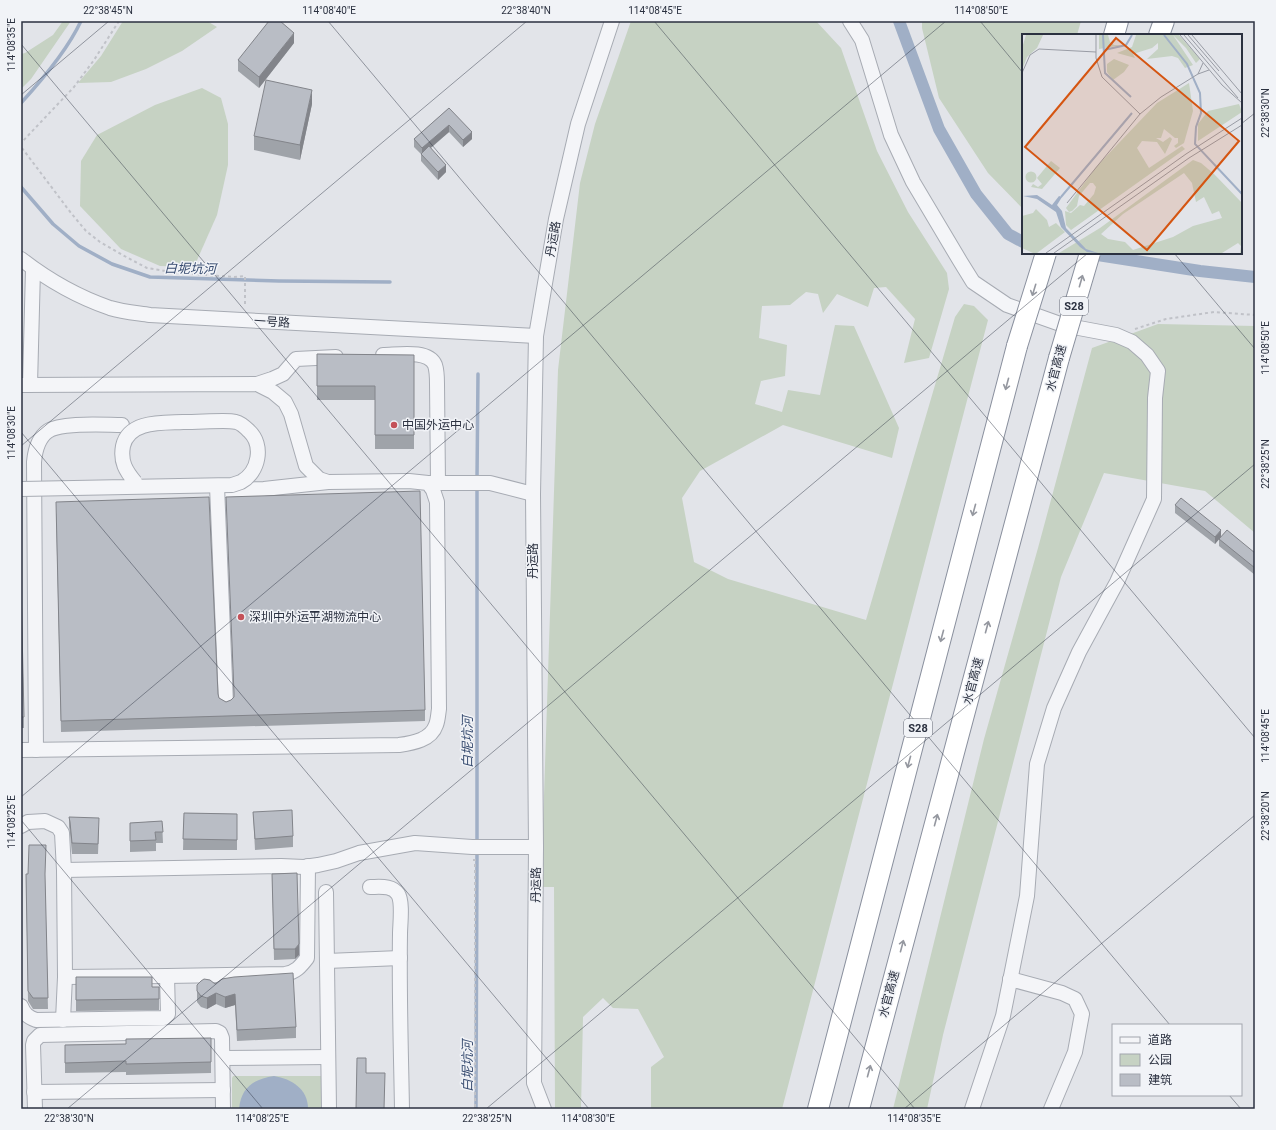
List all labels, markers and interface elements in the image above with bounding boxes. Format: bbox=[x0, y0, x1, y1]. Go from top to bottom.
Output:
text: 22°38'45"N bbox=[83, 5, 133, 16]
text: 114°08'40"E bbox=[302, 5, 356, 16]
text: 22°38'40"N bbox=[501, 5, 551, 16]
text: 114°08'45"E bbox=[628, 5, 682, 16]
text: 114°08'50"E bbox=[954, 5, 1008, 16]
text: 114°08'35"E bbox=[6, 18, 17, 72]
inset map bbox=[1022, 34, 1242, 254]
text: 22°38'30"N bbox=[1260, 88, 1271, 138]
street label: 丹运路 bbox=[543, 220, 563, 258]
water label: 白坭坑河 bbox=[164, 261, 219, 277]
one-way arrow bbox=[1078, 274, 1085, 287]
one-way arrow bbox=[1030, 284, 1037, 297]
road number: S28 bbox=[1060, 297, 1088, 315]
street label: 一号路 bbox=[254, 314, 290, 330]
text: 114°08'50"E bbox=[1260, 321, 1271, 375]
street label: 水官高速 bbox=[1043, 343, 1069, 393]
one-way arrow bbox=[1003, 377, 1010, 390]
text: 114°08'30"E bbox=[6, 406, 17, 460]
place label: 中国外运中心 bbox=[402, 418, 474, 432]
marker: 中国外运中心 bbox=[389, 420, 399, 430]
text: 22°38'25"N bbox=[1260, 439, 1271, 489]
one-way arrow bbox=[970, 503, 978, 516]
street label: 丹运路 bbox=[526, 543, 540, 579]
place label: 深圳中外运平湖物流中心 bbox=[249, 610, 381, 624]
marker: 深圳中外运平湖物流中心 bbox=[236, 612, 246, 622]
one-way arrow bbox=[984, 621, 991, 634]
one-way arrow bbox=[937, 629, 945, 642]
street label: 水官高速 bbox=[960, 656, 986, 706]
text: 114°08'45"E bbox=[1260, 709, 1271, 763]
water label: 白坭坑河 bbox=[460, 713, 475, 768]
road number: S28 bbox=[904, 719, 932, 737]
one-way arrow bbox=[905, 755, 912, 768]
text: 22°38'20"N bbox=[1260, 791, 1271, 841]
text: 114°08'25"E bbox=[6, 795, 17, 849]
one-way arrow bbox=[932, 814, 940, 827]
street label: 丹运路 bbox=[529, 867, 543, 903]
one-way arrow bbox=[899, 939, 906, 952]
street label: 水官高速 bbox=[876, 969, 902, 1019]
legend bbox=[1112, 1024, 1242, 1096]
text: 道路 bbox=[1148, 1033, 1172, 1047]
water label: 白坭坑河 bbox=[460, 1037, 475, 1092]
text: 公园 bbox=[1148, 1053, 1172, 1067]
one-way arrow bbox=[865, 1065, 873, 1078]
text: 建筑 bbox=[1148, 1073, 1172, 1087]
text: 22°38'30"N bbox=[44, 1113, 94, 1124]
text: 114°08'25"E bbox=[235, 1113, 289, 1124]
text: 22°38'25"N bbox=[462, 1113, 512, 1124]
text: 114°08'30"E bbox=[561, 1113, 615, 1124]
text: 114°08'35"E bbox=[887, 1113, 941, 1124]

